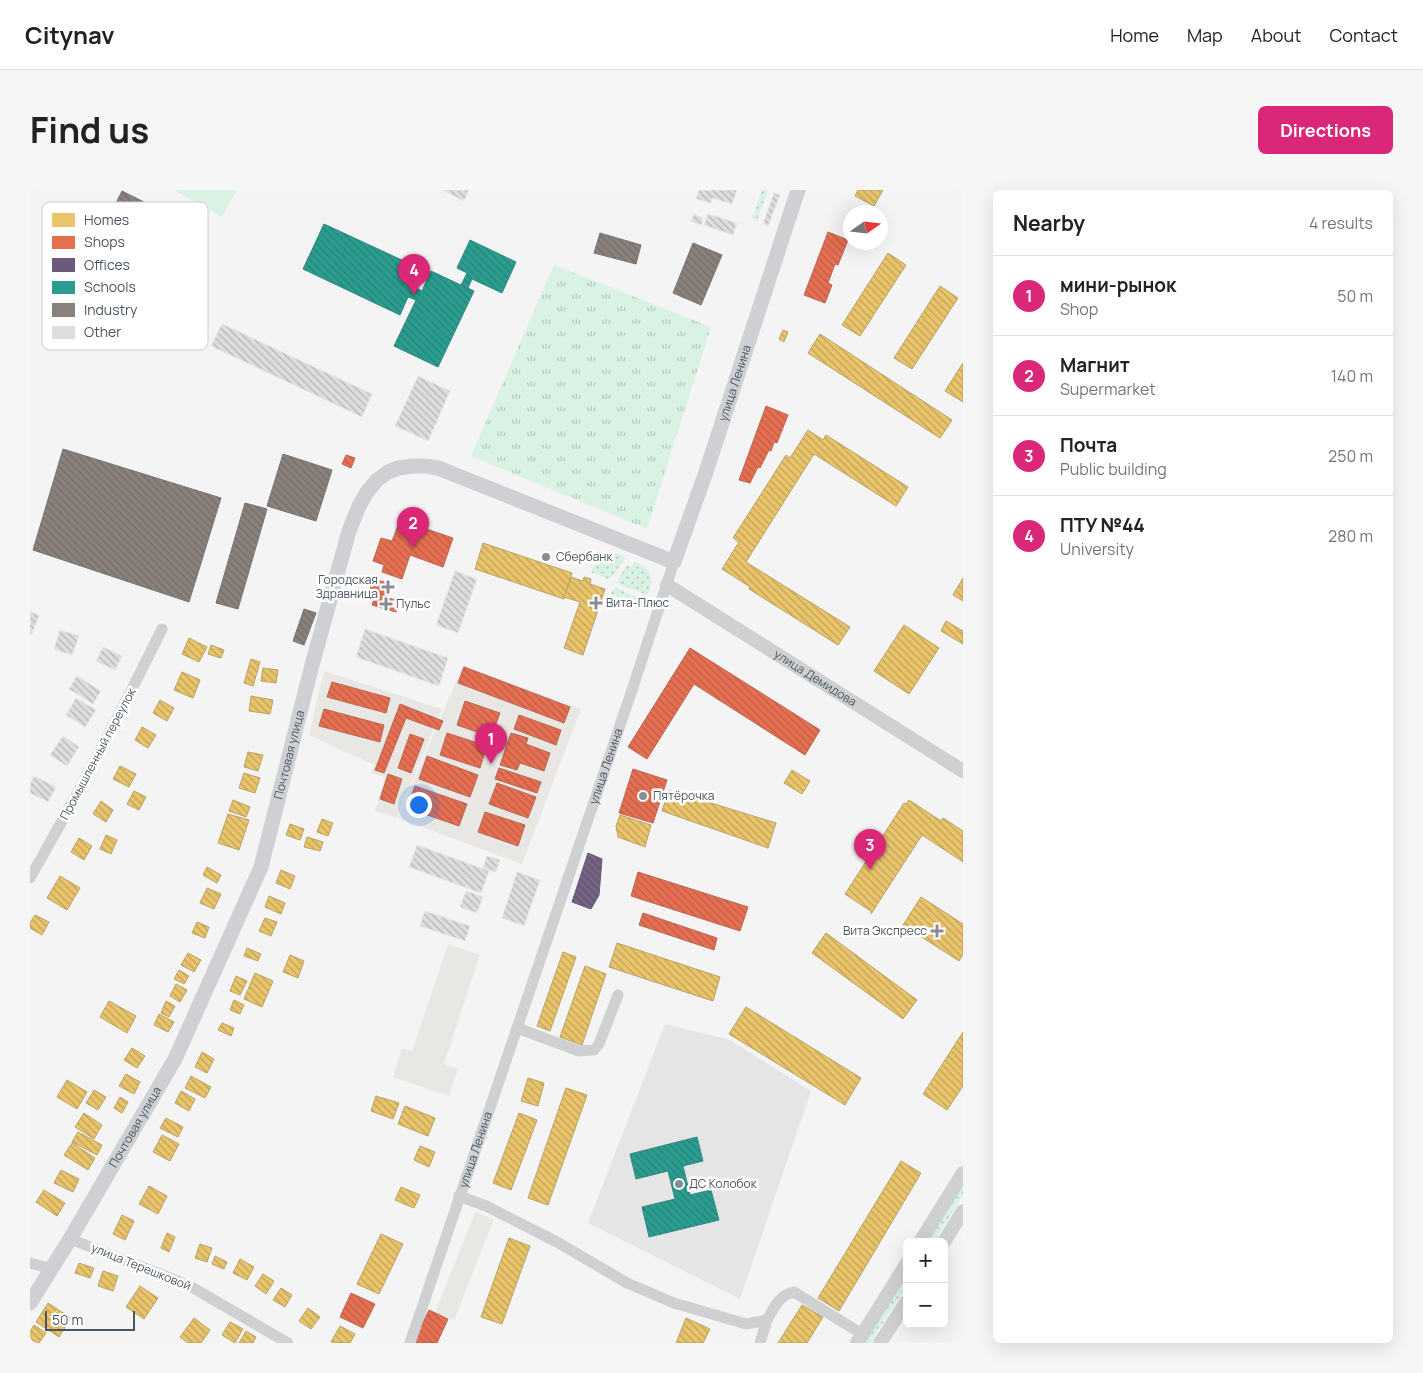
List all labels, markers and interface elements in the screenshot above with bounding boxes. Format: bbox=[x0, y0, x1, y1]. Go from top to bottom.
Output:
text: Citynav bbox=[25, 18, 115, 51]
text: Home bbox=[1110, 23, 1159, 47]
text: Map bbox=[1187, 23, 1223, 47]
text: About bbox=[1251, 23, 1301, 47]
text: Contact bbox=[1329, 23, 1398, 47]
text: Find us bbox=[30, 106, 149, 154]
button: Directions bbox=[1258, 106, 1393, 154]
legend bbox=[42, 202, 208, 350]
north arrow bbox=[843, 205, 888, 250]
text: Nearby bbox=[1013, 209, 1085, 237]
text: Homes bbox=[84, 210, 129, 229]
text: 4 results bbox=[1309, 212, 1373, 234]
text: Shops bbox=[84, 232, 125, 251]
pin: 4 bbox=[398, 254, 430, 295]
text: Offices bbox=[84, 255, 130, 274]
text: мини-рынок bbox=[1060, 272, 1176, 298]
text: Schools bbox=[84, 277, 136, 296]
text: 1 bbox=[1025, 285, 1033, 307]
text: 50 m bbox=[1337, 285, 1373, 307]
text: Shop bbox=[1060, 298, 1098, 320]
text: Industry bbox=[84, 300, 138, 319]
text: Other bbox=[84, 322, 121, 341]
street label: улица Ленина bbox=[714, 343, 755, 423]
text: Магнит bbox=[1060, 352, 1130, 378]
text: 2 bbox=[1024, 365, 1034, 387]
text: 140 m bbox=[1331, 365, 1373, 387]
text: Supermarket bbox=[1060, 378, 1156, 400]
text: Почта bbox=[1060, 432, 1117, 458]
text: 3 bbox=[1024, 445, 1034, 467]
text: 250 m bbox=[1328, 445, 1373, 467]
text: Public building bbox=[1060, 458, 1167, 480]
pin: 2 bbox=[397, 507, 429, 548]
text: ПТУ №44 bbox=[1060, 512, 1145, 538]
text: 4 bbox=[1024, 525, 1034, 547]
text: 280 m bbox=[1328, 525, 1373, 547]
text: University bbox=[1060, 538, 1134, 560]
place label: Сбербанк bbox=[556, 548, 613, 565]
marker: Сбербанк bbox=[540, 551, 552, 563]
place label: Городская Здравница bbox=[315, 571, 378, 602]
marker: Городская Здравница bbox=[382, 581, 394, 593]
place label: Вита-Плюс bbox=[606, 594, 669, 611]
place label: Пульс bbox=[396, 595, 431, 612]
marker: Вита-Плюс bbox=[590, 597, 602, 609]
marker: Пульс bbox=[380, 598, 392, 610]
street label: улица Демидова bbox=[771, 645, 860, 710]
street label: Промышленный переулок bbox=[55, 684, 140, 823]
street label: Почтовая улица bbox=[269, 708, 308, 801]
pin: 1 bbox=[475, 723, 507, 764]
street label: улица Ленина bbox=[585, 726, 626, 807]
place label: Пятёрочка bbox=[653, 787, 714, 804]
marker: Пятёрочка bbox=[637, 790, 649, 802]
your location bbox=[406, 792, 432, 818]
pin: 3 bbox=[854, 829, 886, 870]
place label: Вита Экспресс bbox=[843, 922, 927, 939]
marker: Вита Экспресс bbox=[931, 925, 943, 937]
street label: Почтовая улица bbox=[105, 1083, 165, 1170]
street label: улица Ленина bbox=[454, 1109, 496, 1190]
place label: ДС Колобок bbox=[689, 1175, 758, 1192]
marker: ДС Колобок bbox=[673, 1178, 685, 1190]
map controls bbox=[903, 1238, 948, 1328]
button: + bbox=[903, 1238, 948, 1283]
street label: улица Терешковой bbox=[89, 1239, 194, 1294]
button: − bbox=[903, 1283, 948, 1328]
scale bar bbox=[45, 1308, 135, 1331]
text: 50 m bbox=[52, 1310, 83, 1329]

